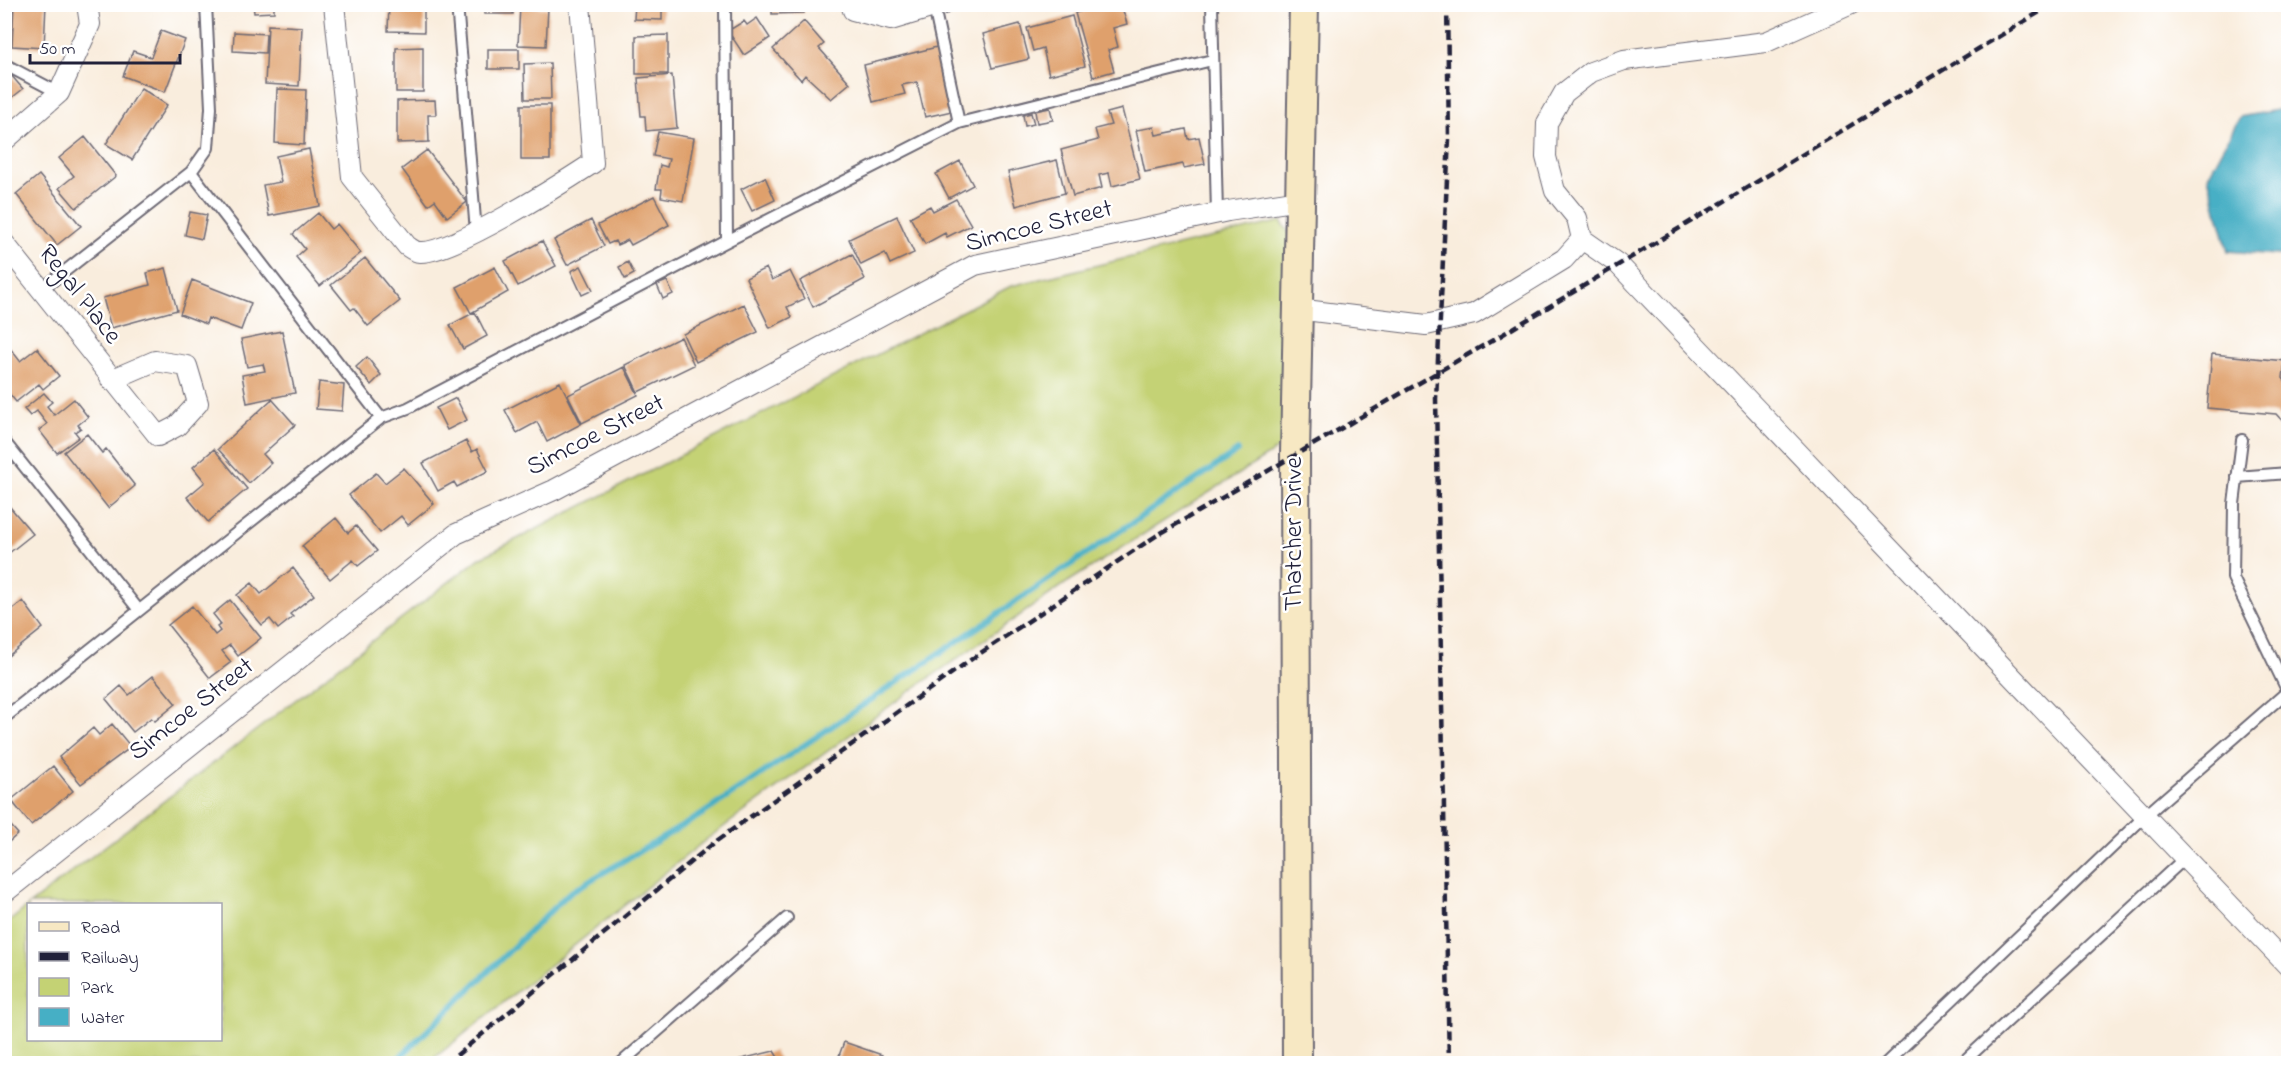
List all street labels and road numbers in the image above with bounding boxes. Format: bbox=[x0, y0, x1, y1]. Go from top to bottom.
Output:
street label: Simcoe Street bbox=[961, 190, 1117, 264]
street label: Regal Place bbox=[28, 237, 130, 353]
street label: Simcoe Street bbox=[520, 385, 672, 487]
street label: Thatcher Drive bbox=[1276, 456, 1314, 611]
street label: Simcoe Street bbox=[121, 649, 263, 771]

